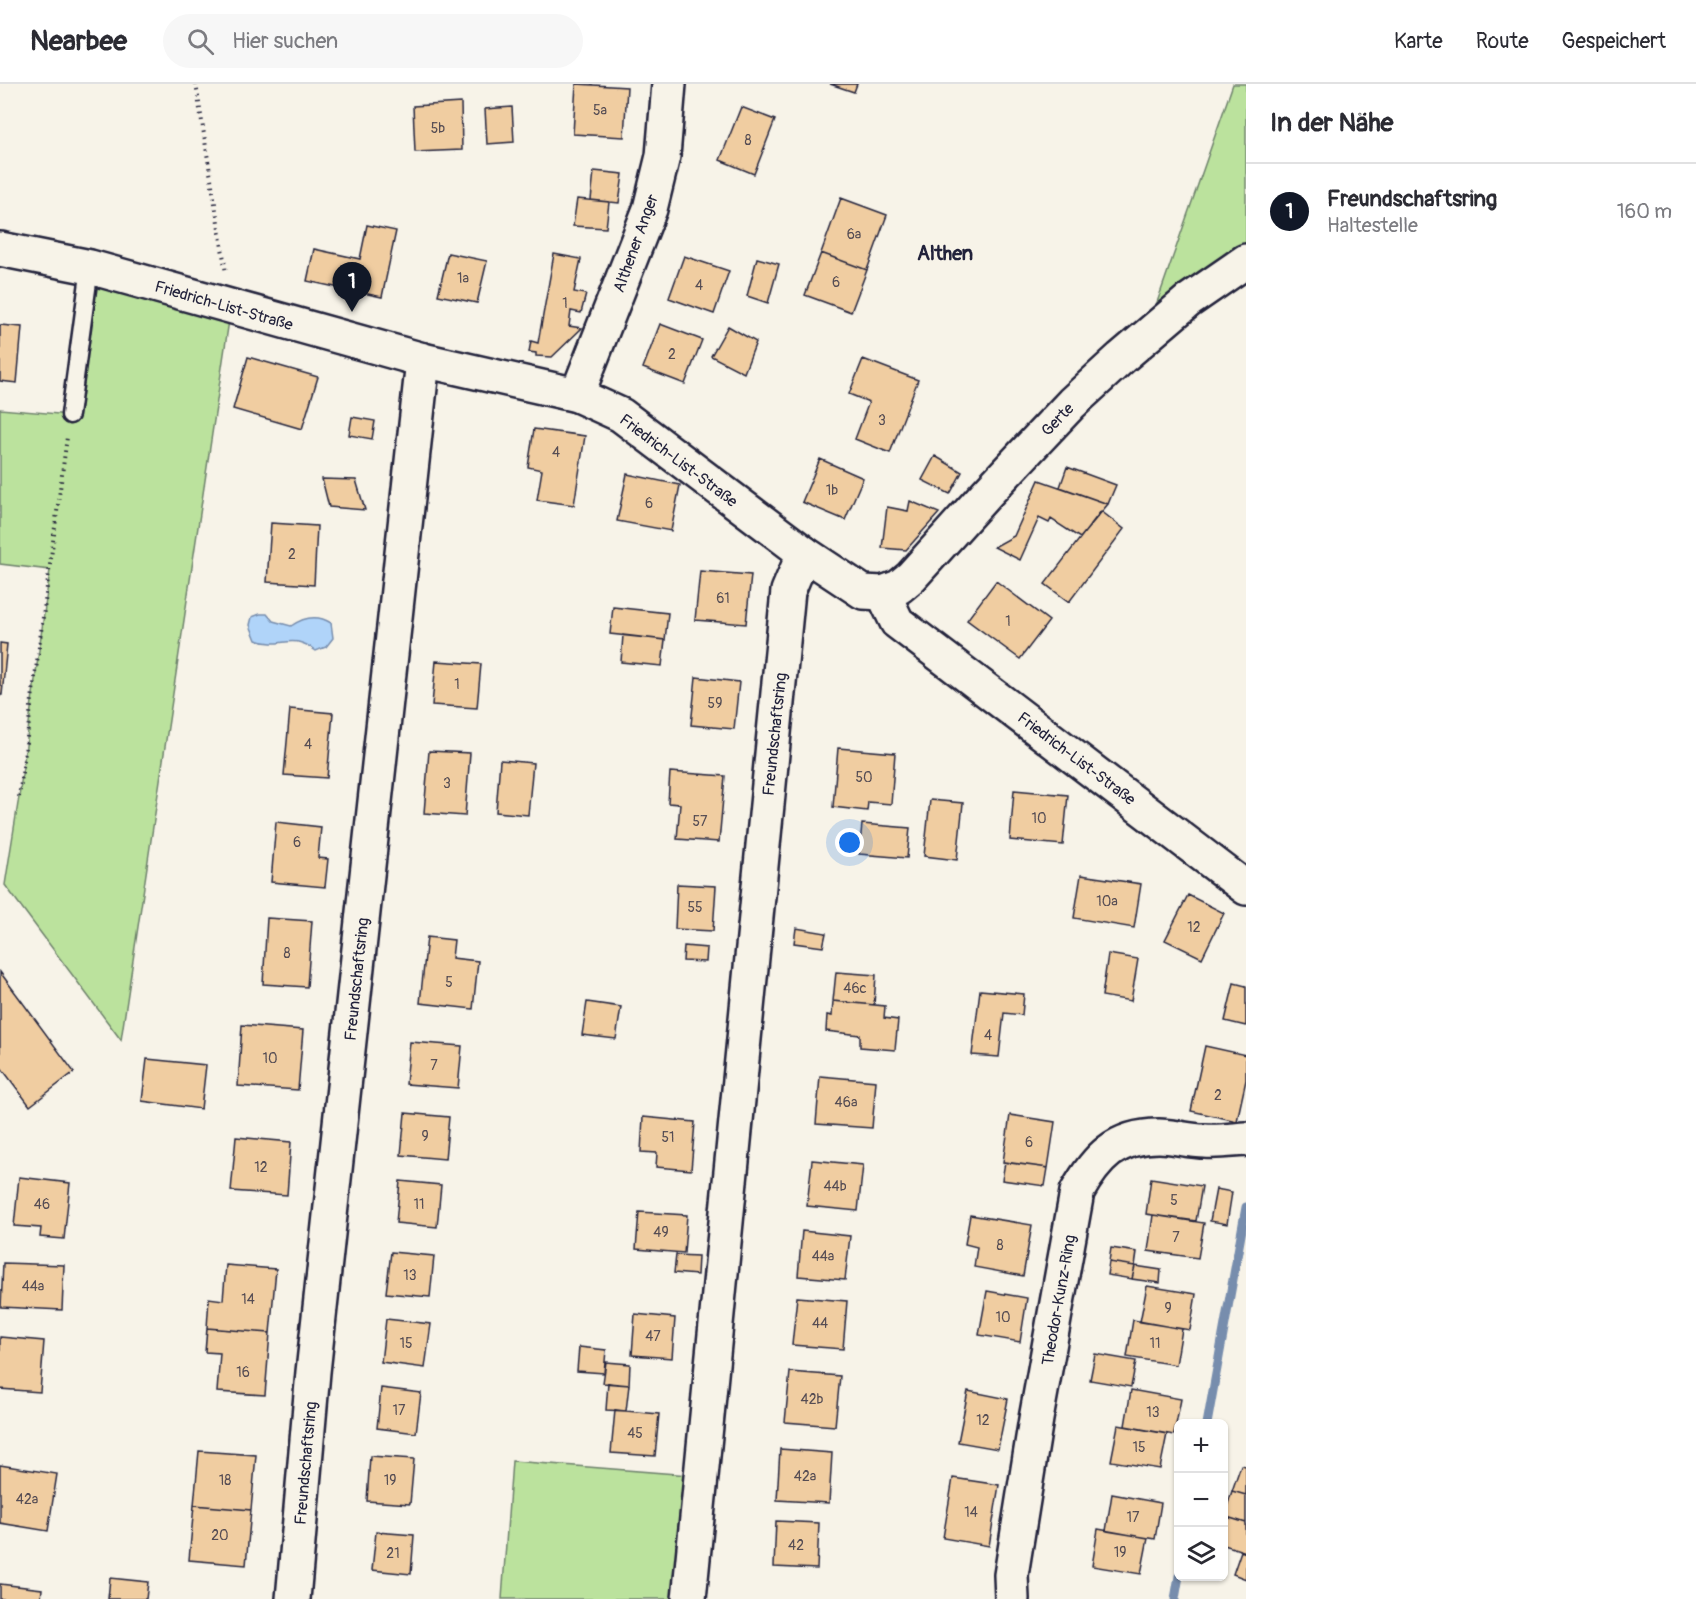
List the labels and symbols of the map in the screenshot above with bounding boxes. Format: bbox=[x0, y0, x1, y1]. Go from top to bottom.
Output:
house number: 5a bbox=[593, 102, 607, 119]
house number: 5b bbox=[431, 120, 445, 137]
house number: 8 bbox=[744, 132, 752, 149]
street label: Althener Anger bbox=[609, 191, 663, 295]
house number: 6a bbox=[847, 226, 861, 243]
district label: Althen bbox=[917, 241, 973, 266]
pin: 1 bbox=[332, 262, 372, 312]
house number: 1a bbox=[457, 270, 469, 287]
house number: 6 bbox=[832, 274, 840, 291]
street label: Friedrich-List-Straße bbox=[152, 277, 295, 335]
house number: 4 bbox=[695, 277, 703, 294]
house number: 1 bbox=[562, 295, 568, 312]
house number: 2 bbox=[668, 346, 676, 363]
street label: Gerte bbox=[1037, 399, 1078, 441]
street label: Friedrich-List-Straße bbox=[615, 410, 742, 512]
house number: 3 bbox=[878, 412, 886, 429]
house number: 4 bbox=[552, 444, 560, 461]
house number: 1b bbox=[826, 482, 838, 499]
house number: 6 bbox=[645, 495, 653, 512]
house number: 2 bbox=[288, 546, 296, 563]
house number: 61 bbox=[716, 590, 730, 607]
house number: 1 bbox=[1005, 613, 1011, 630]
street label: Freundschaftsring bbox=[759, 672, 791, 797]
house number: 1 bbox=[454, 676, 460, 693]
house number: 59 bbox=[708, 695, 722, 712]
street label: Friedrich-List-Straße bbox=[1013, 708, 1140, 810]
house number: 4 bbox=[304, 736, 312, 753]
house number: 50 bbox=[855, 769, 873, 786]
house number: 3 bbox=[443, 775, 451, 792]
house number: 10 bbox=[1031, 810, 1047, 827]
house number: 57 bbox=[693, 813, 708, 830]
your location bbox=[835, 828, 864, 857]
house number: 6 bbox=[293, 834, 301, 851]
house number: 10a bbox=[1096, 893, 1118, 910]
house number: 55 bbox=[687, 899, 703, 916]
street label: Freundschaftsring bbox=[341, 917, 373, 1042]
house number: 12 bbox=[1187, 919, 1201, 936]
house number: 8 bbox=[283, 945, 291, 962]
house number: 5 bbox=[445, 974, 453, 991]
house number: 46c bbox=[843, 980, 867, 997]
house number: 4 bbox=[984, 1027, 992, 1044]
house number: 10 bbox=[262, 1050, 278, 1067]
house number: 7 bbox=[430, 1057, 438, 1074]
house number: 2 bbox=[1214, 1087, 1222, 1104]
house number: 46a bbox=[835, 1094, 857, 1111]
house number: 9 bbox=[421, 1128, 429, 1145]
house number: 51 bbox=[661, 1129, 675, 1146]
house number: 6 bbox=[1025, 1134, 1033, 1151]
house number: 12 bbox=[254, 1159, 268, 1176]
house number: 44b bbox=[823, 1178, 847, 1195]
house number: 5 bbox=[1170, 1192, 1178, 1209]
house number: 46 bbox=[34, 1196, 50, 1213]
house number: 11 bbox=[414, 1196, 424, 1213]
house number: 49 bbox=[653, 1224, 669, 1241]
house number: 7 bbox=[1172, 1229, 1180, 1246]
street label: Theodor-Kunz-Ring bbox=[1038, 1233, 1080, 1367]
house number: 8 bbox=[996, 1237, 1004, 1254]
house number: 44a bbox=[812, 1248, 834, 1265]
house number: 13 bbox=[403, 1267, 417, 1284]
house number: 44a bbox=[22, 1278, 44, 1295]
house number: 14 bbox=[241, 1291, 255, 1308]
house number: 9 bbox=[1164, 1300, 1172, 1317]
house number: 10 bbox=[995, 1309, 1011, 1326]
house number: 44 bbox=[812, 1315, 828, 1332]
house number: 47 bbox=[645, 1328, 661, 1345]
house number: 15 bbox=[399, 1335, 413, 1352]
house number: 11 bbox=[1150, 1335, 1160, 1352]
house number: 16 bbox=[236, 1364, 250, 1381]
house number: 42b bbox=[801, 1391, 824, 1408]
street label: Freundschaftsring bbox=[291, 1401, 321, 1526]
house number: 17 bbox=[393, 1402, 406, 1419]
house number: 13 bbox=[1146, 1404, 1160, 1421]
house number: 12 bbox=[976, 1412, 990, 1429]
house number: 45 bbox=[627, 1425, 643, 1442]
house number: 15 bbox=[1132, 1439, 1146, 1456]
house number: 42a bbox=[794, 1468, 816, 1485]
house number: 18 bbox=[219, 1472, 231, 1489]
house number: 19 bbox=[384, 1472, 396, 1489]
house number: 42a bbox=[16, 1491, 38, 1508]
house number: 14 bbox=[964, 1504, 978, 1521]
house number: 17 bbox=[1127, 1509, 1140, 1526]
house number: 20 bbox=[211, 1527, 229, 1544]
house number: 42 bbox=[788, 1537, 804, 1554]
house number: 19 bbox=[1114, 1544, 1126, 1561]
house number: 21 bbox=[386, 1545, 400, 1562]

